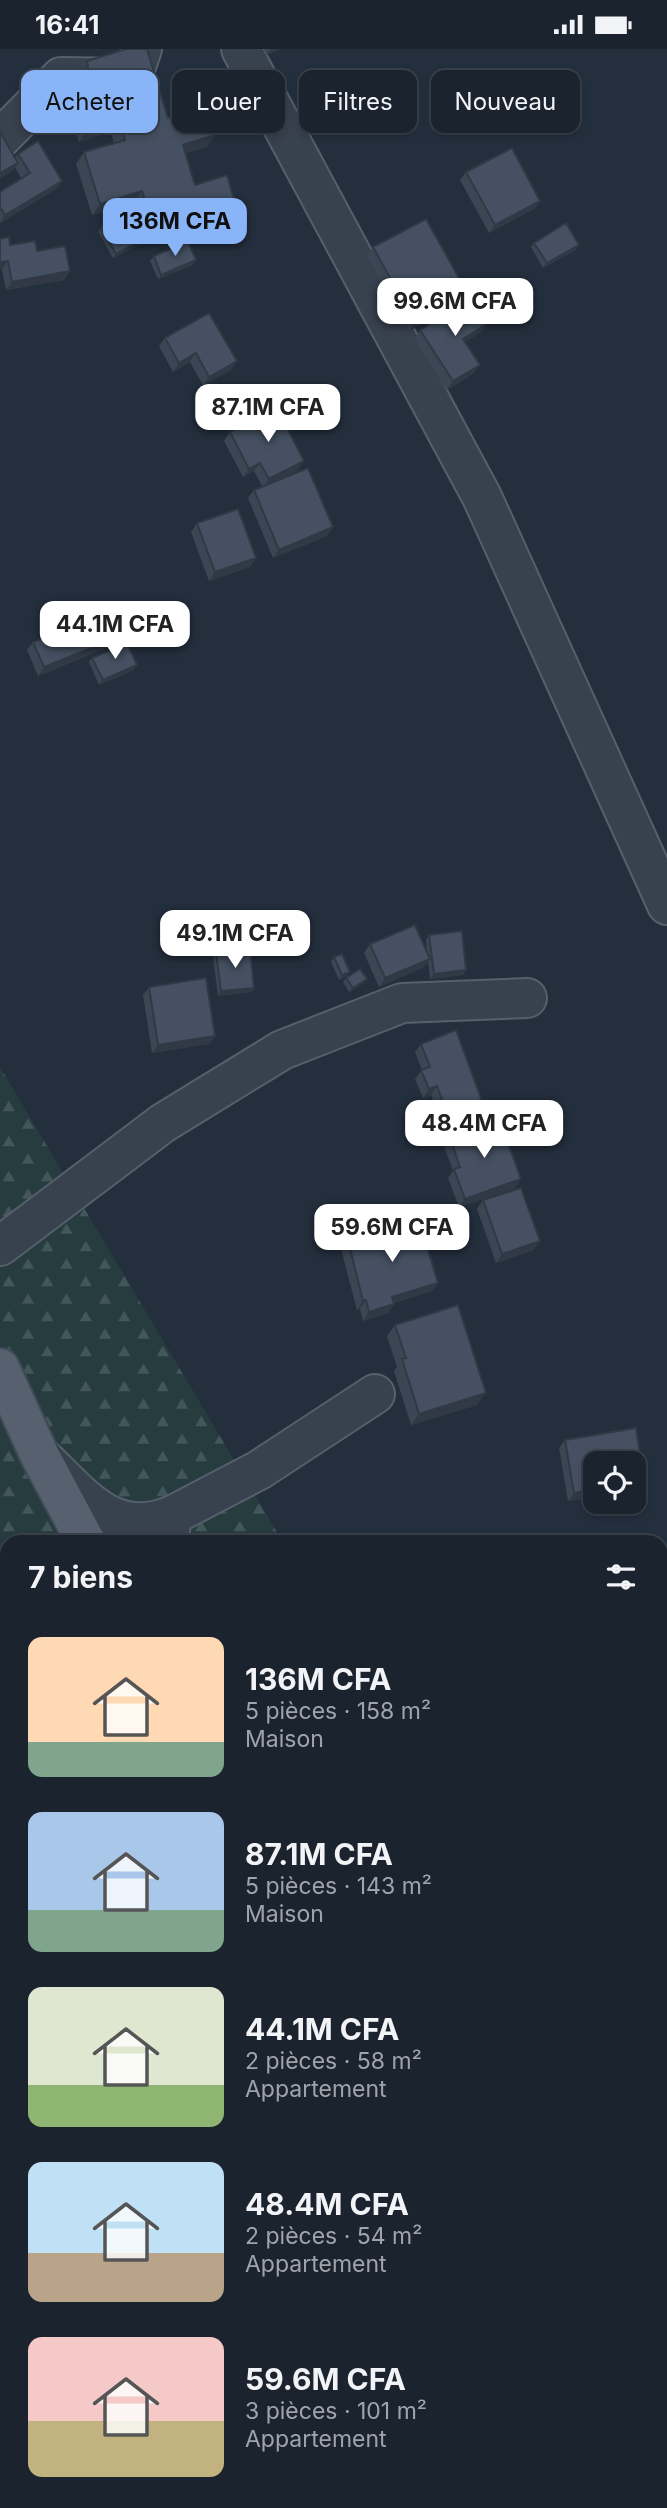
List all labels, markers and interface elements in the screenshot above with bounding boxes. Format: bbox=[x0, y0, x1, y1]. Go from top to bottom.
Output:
text: 16:41 bbox=[35, 9, 100, 40]
chip: Acheter bbox=[21, 70, 158, 133]
chip: Louer bbox=[172, 70, 285, 133]
chip: Filtres bbox=[299, 70, 417, 133]
chip: Nouveau bbox=[431, 70, 580, 133]
pin: 136M CFA bbox=[103, 199, 247, 258]
text: 136M CFA bbox=[119, 207, 231, 235]
pin: 99.6M CFA bbox=[375, 279, 535, 338]
text: 99.6M CFA bbox=[393, 287, 517, 315]
pin: 87.1M CFA bbox=[188, 385, 348, 444]
text: 87.1M CFA bbox=[211, 393, 325, 421]
pin: 44.1M CFA bbox=[35, 601, 195, 661]
text: 44.1M CFA bbox=[56, 610, 174, 638]
pin: 49.1M CFA bbox=[155, 911, 315, 970]
text: 49.1M CFA bbox=[176, 919, 294, 947]
pin: 48.4M CFA bbox=[404, 1101, 564, 1160]
text: 48.4M CFA bbox=[421, 1109, 547, 1137]
pin: 59.6M CFA bbox=[312, 1205, 472, 1264]
text: 59.6M CFA bbox=[330, 1213, 454, 1241]
map controls bbox=[583, 1451, 646, 1514]
button: locate bbox=[583, 1451, 646, 1514]
icon: filters bbox=[602, 1558, 640, 1596]
text: 7 biens bbox=[28, 1559, 133, 1595]
text: 136M CFA bbox=[245, 1661, 391, 1697]
icon: home bbox=[84, 1665, 168, 1749]
text: 5 pièces · 158 m² bbox=[245, 1697, 431, 1725]
text: Maison bbox=[245, 1725, 324, 1753]
text: 87.1M CFA bbox=[245, 1836, 393, 1872]
icon: home bbox=[84, 1840, 168, 1924]
text: 5 pièces · 143 m² bbox=[245, 1872, 432, 1900]
text: Maison bbox=[245, 1900, 324, 1928]
text: 44.1M CFA bbox=[245, 2011, 399, 2047]
icon: home bbox=[84, 2015, 168, 2099]
text: 2 pièces · 58 m² bbox=[245, 2047, 422, 2075]
text: Appartement bbox=[245, 2075, 387, 2103]
text: 48.4M CFA bbox=[245, 2186, 409, 2222]
icon: home bbox=[84, 2190, 168, 2274]
text: 2 pièces · 54 m² bbox=[245, 2222, 422, 2250]
text: Appartement bbox=[245, 2250, 387, 2278]
text: 59.6M CFA bbox=[245, 2361, 406, 2397]
icon: home bbox=[84, 2365, 168, 2449]
text: 3 pièces · 101 m² bbox=[245, 2397, 427, 2425]
text: Appartement bbox=[245, 2425, 387, 2453]

